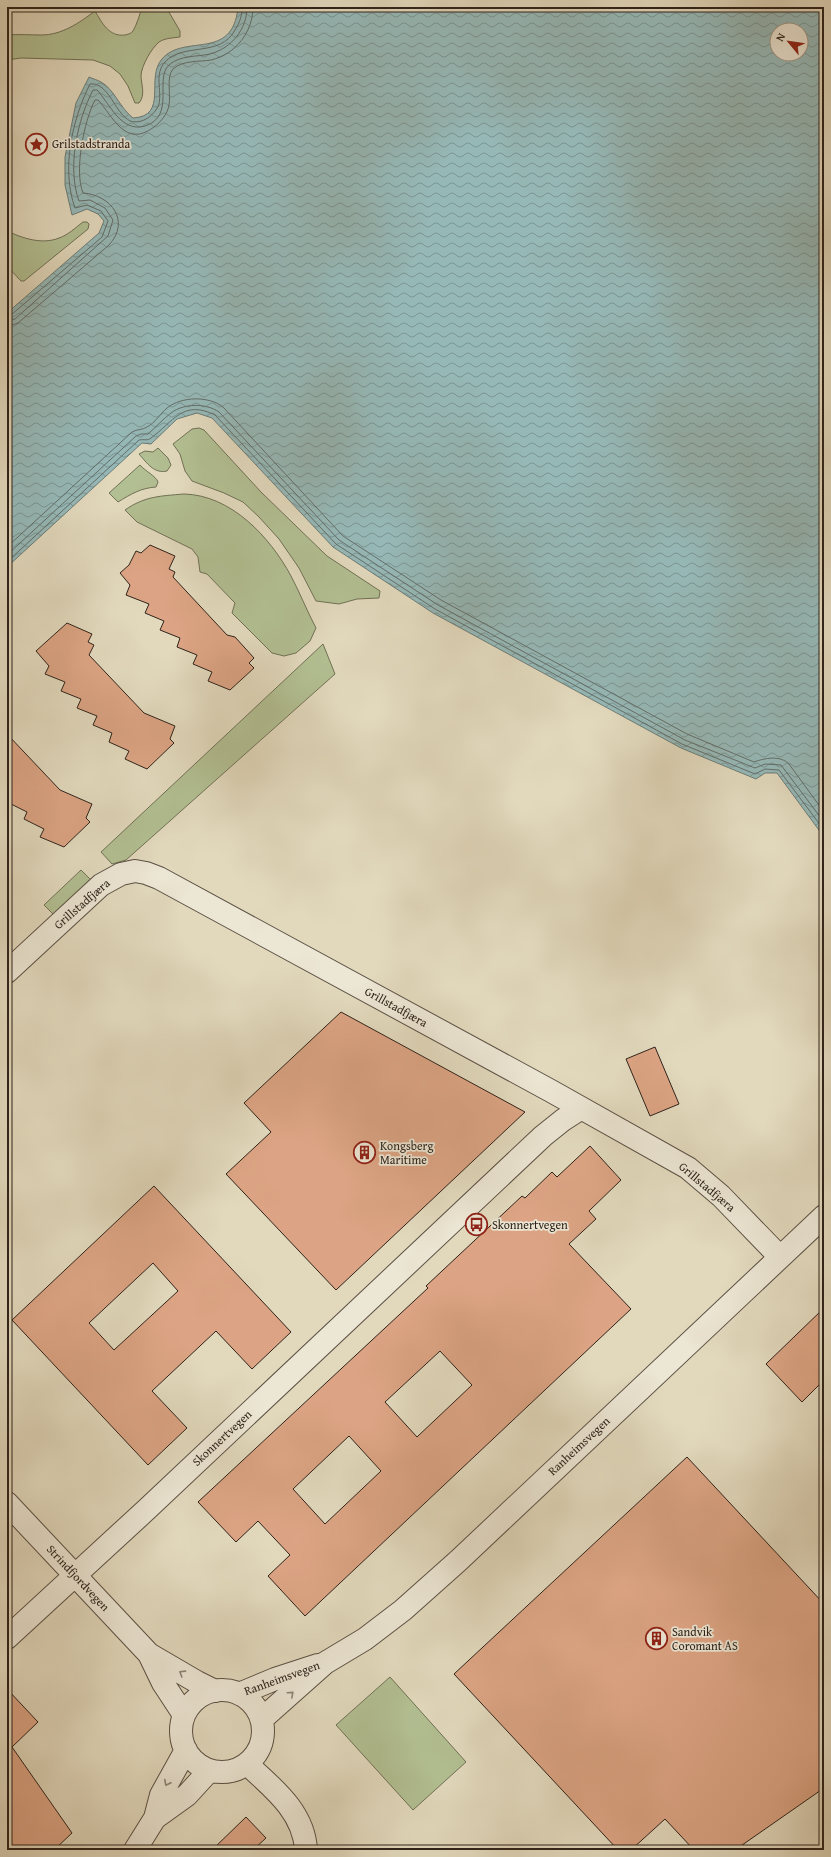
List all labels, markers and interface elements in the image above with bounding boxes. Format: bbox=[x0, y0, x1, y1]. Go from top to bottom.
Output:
north arrow bbox=[769, 22, 809, 62]
text: N bbox=[771, 29, 789, 44]
place icon: Grilstadstranda bbox=[24, 131, 50, 157]
place label: Grilstadstranda bbox=[52, 135, 130, 152]
street label: Grillstadfjæra bbox=[50, 874, 114, 933]
street label: Grillstadfjæra bbox=[362, 982, 431, 1031]
place label: Kongsberg Maritime bbox=[380, 1137, 433, 1168]
building icon: Kongsberg Maritime bbox=[352, 1140, 378, 1166]
street label: Grillstadfjæra bbox=[675, 1158, 740, 1216]
bus stop icon: Skonnertvegen bbox=[463, 1212, 489, 1238]
place label: Skonnertvegen bbox=[492, 1216, 568, 1233]
street label: Skonnertvegen bbox=[188, 1405, 255, 1470]
street label: Ranheimsvegen bbox=[544, 1412, 614, 1479]
street label: Strindfjordvegen bbox=[43, 1541, 114, 1615]
place label: Sandvik Coromant AS bbox=[672, 1623, 738, 1654]
building icon: Sandvik Coromant AS bbox=[644, 1626, 670, 1652]
street label: Ranheimsvegen bbox=[242, 1656, 322, 1699]
one-way arrow bbox=[179, 1670, 186, 1677]
one-way arrow bbox=[286, 1691, 294, 1698]
one-way arrow bbox=[164, 1778, 172, 1786]

